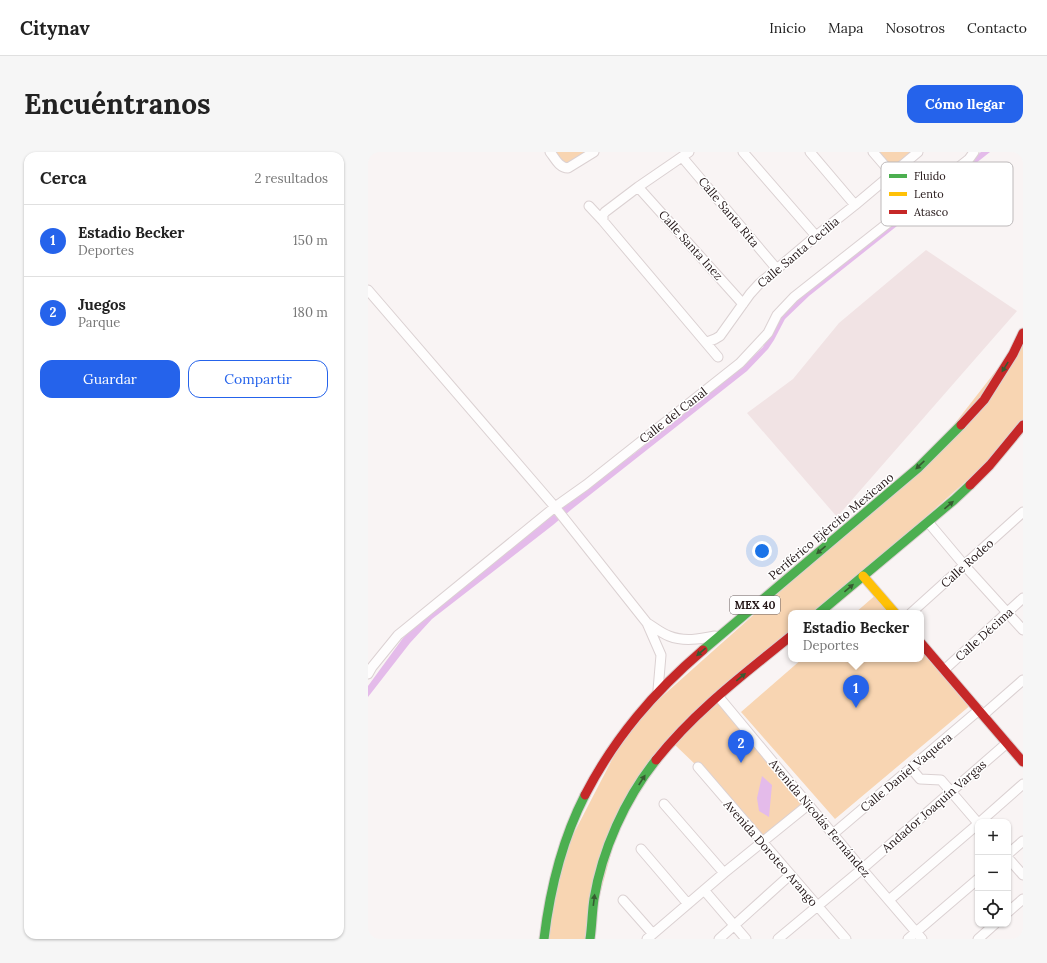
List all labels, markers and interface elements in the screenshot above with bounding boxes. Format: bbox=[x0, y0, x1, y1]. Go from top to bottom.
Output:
text: Citynav bbox=[20, 16, 90, 40]
text: Inicio bbox=[769, 19, 806, 37]
text: Mapa bbox=[828, 19, 864, 37]
text: Nosotros bbox=[886, 19, 945, 37]
text: Contacto bbox=[967, 19, 1027, 37]
button: Cómo llegar bbox=[907, 85, 1023, 123]
text: Encuéntranos bbox=[24, 86, 211, 122]
legend bbox=[881, 162, 1013, 226]
text: Cerca bbox=[40, 167, 87, 189]
text: Fluido bbox=[914, 169, 946, 183]
text: 2 resultados bbox=[255, 170, 328, 187]
street label: Calle Santa Rita bbox=[695, 174, 763, 250]
text: Lento bbox=[914, 187, 944, 201]
text: Atasco bbox=[913, 205, 948, 219]
street label: Calle Santa Inez bbox=[656, 207, 726, 283]
street label: Calle Santa Cecilia bbox=[754, 213, 842, 291]
text: Estadio Becker bbox=[78, 223, 184, 242]
text: 1 bbox=[50, 232, 56, 249]
text: 150 m bbox=[293, 232, 328, 249]
text: Deportes bbox=[78, 242, 134, 259]
text: Juegos bbox=[78, 295, 126, 314]
text: 2 bbox=[50, 304, 56, 321]
text: 180 m bbox=[293, 304, 328, 321]
text: Parque bbox=[78, 314, 120, 331]
button: Guardar bbox=[40, 360, 180, 398]
button: Compartir bbox=[188, 360, 328, 398]
one-way arrow bbox=[1001, 361, 1008, 373]
street label: Calle del Canal bbox=[636, 384, 710, 446]
one-way arrow bbox=[915, 460, 925, 470]
street label: Periférico Ejército Mexicano bbox=[765, 469, 897, 583]
one-way arrow bbox=[943, 500, 954, 509]
street label: Calle Rodeo bbox=[937, 535, 997, 591]
your location bbox=[752, 541, 772, 561]
one-way arrow bbox=[816, 545, 827, 554]
one-way arrow bbox=[843, 584, 854, 592]
road number: MEX 40 bbox=[730, 596, 780, 614]
street label: Calle Décima bbox=[952, 604, 1016, 664]
popup bbox=[788, 610, 924, 662]
text: Estadio Becker bbox=[803, 618, 909, 637]
text: Deportes bbox=[803, 637, 859, 654]
one-way arrow bbox=[695, 647, 706, 656]
one-way arrow bbox=[736, 673, 747, 682]
pin: 1 bbox=[843, 675, 869, 708]
street label: Calle Daniel Vaquera bbox=[857, 729, 955, 815]
pin: 2 bbox=[728, 730, 754, 763]
street label: Avenida Nicolás Fernández bbox=[766, 755, 874, 880]
street label: Andador Joaquín Vargas bbox=[878, 756, 990, 856]
one-way arrow bbox=[638, 775, 646, 785]
street label: Avenida Doroteo Arango bbox=[720, 796, 821, 909]
map controls bbox=[975, 819, 1011, 927]
button: + bbox=[975, 819, 1011, 855]
button: − bbox=[975, 855, 1011, 891]
button: locate bbox=[975, 891, 1011, 927]
one-way arrow bbox=[591, 894, 597, 906]

